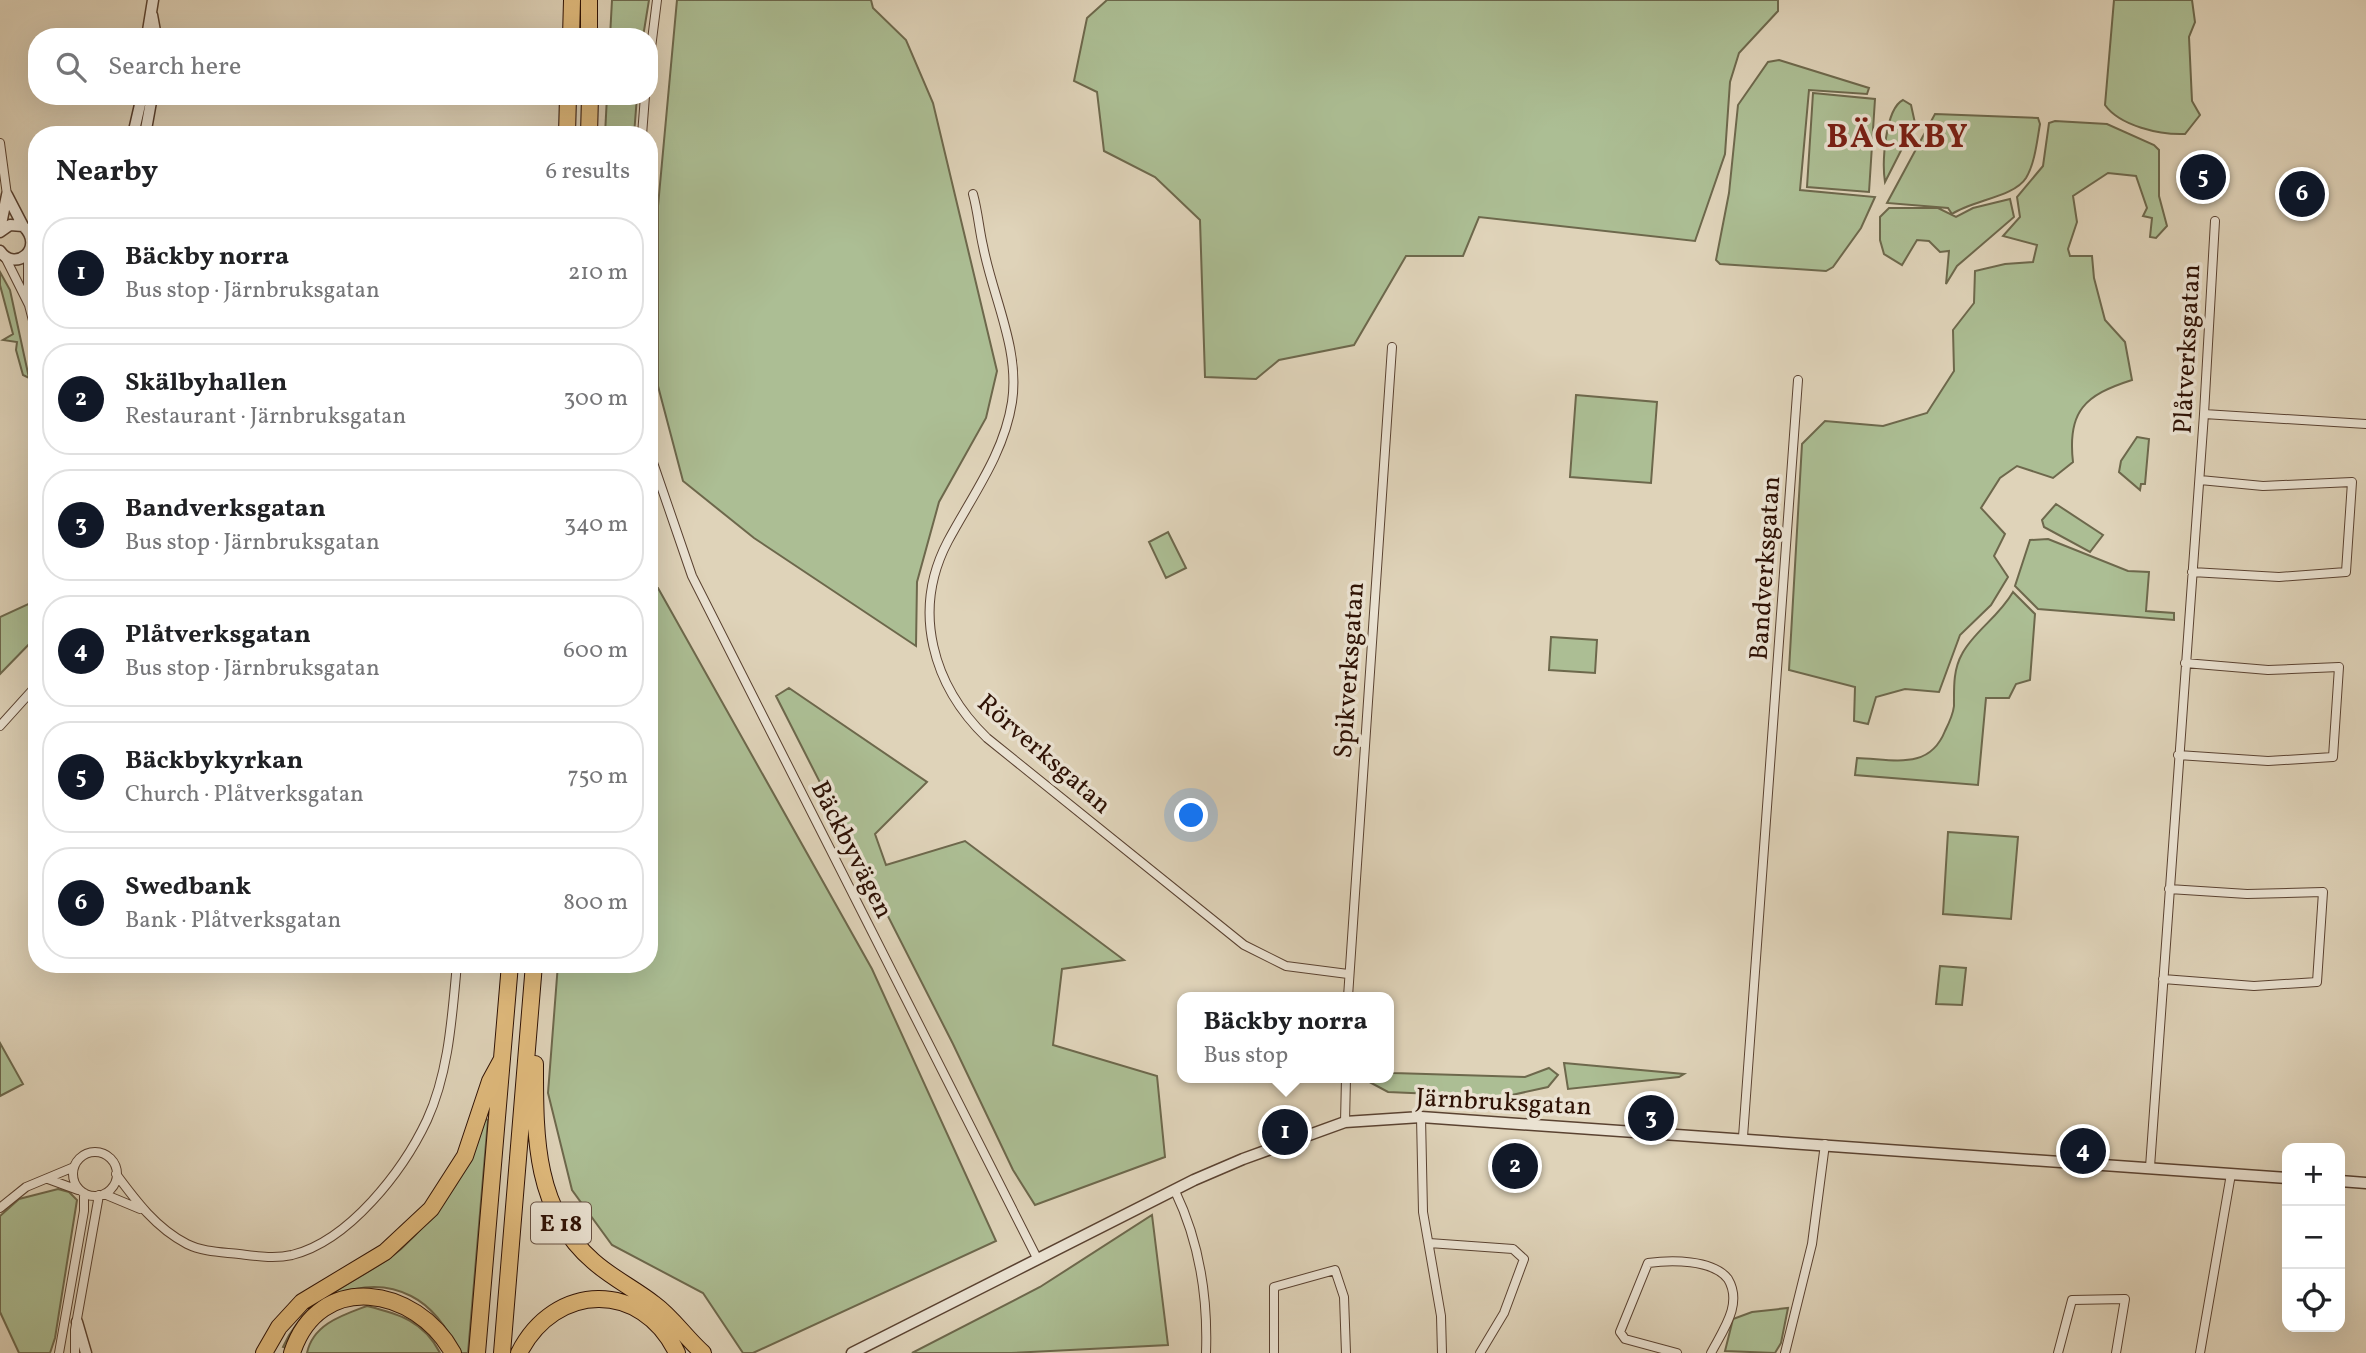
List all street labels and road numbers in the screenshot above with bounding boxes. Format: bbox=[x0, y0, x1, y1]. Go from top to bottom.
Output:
street label: Plåtverksgatan bbox=[2166, 263, 2210, 435]
street label: Bandverksgatan bbox=[1742, 475, 1790, 662]
street label: Spikverksgatan bbox=[1326, 581, 1374, 760]
street label: Rörverksgatan bbox=[969, 686, 1119, 823]
street label: Bäckbyvägen bbox=[801, 775, 901, 925]
street label: Järnbruksgatan bbox=[1415, 1080, 1593, 1126]
road number: E 18 bbox=[531, 1203, 591, 1244]

